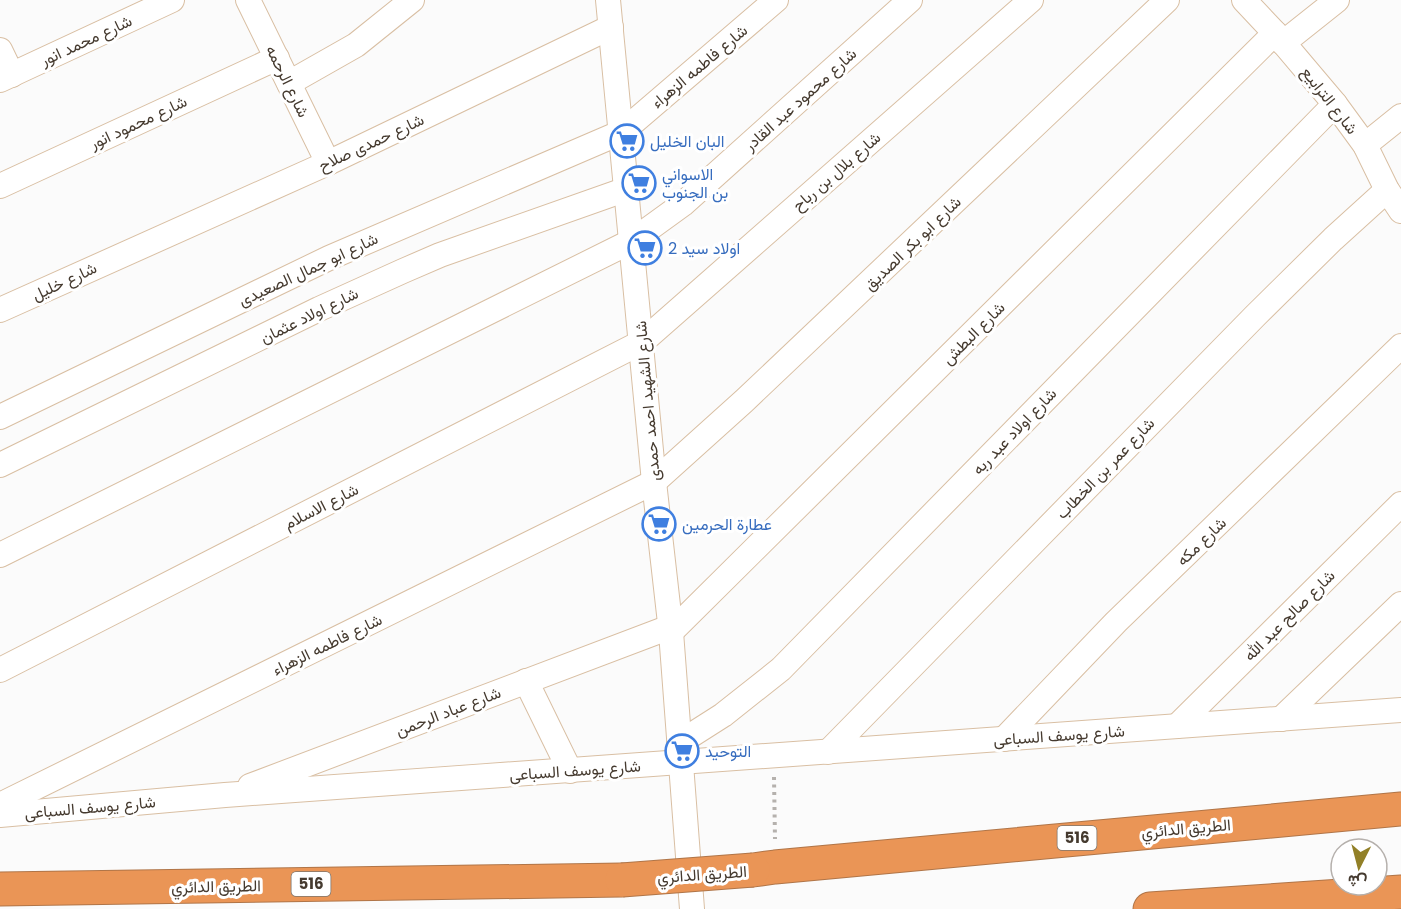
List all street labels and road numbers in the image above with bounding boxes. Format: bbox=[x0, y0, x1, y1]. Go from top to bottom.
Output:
street label: شارع محمد انور bbox=[36, 9, 136, 72]
street label: شارع فاطمه الزهراء bbox=[646, 19, 753, 114]
street label: شارع الرحمه bbox=[260, 41, 315, 121]
street label: شارع محمود عبد القادر bbox=[738, 43, 862, 157]
street label: شارع الترابيع bbox=[1296, 62, 1363, 139]
street label: شارع محمود انور bbox=[85, 90, 191, 155]
street label: شارع حمدى صلاح bbox=[315, 108, 428, 177]
street label: شارع بلال بن رباح bbox=[787, 126, 886, 216]
street label: شارع ابو بكر الصديق bbox=[858, 191, 966, 296]
street label: شارع ابو جمال الصعيدى bbox=[235, 227, 382, 312]
street label: شارع خليل bbox=[28, 256, 100, 307]
street label: شارع اولاد عثمان bbox=[256, 282, 362, 349]
street label: شارع البطش bbox=[937, 297, 1010, 370]
street label: شارع الشهيد احمد حمدى bbox=[629, 320, 666, 482]
street label: شارع اولاد عبد ربه bbox=[967, 383, 1062, 480]
street label: شارع عمر بن الخطاب bbox=[1051, 412, 1160, 524]
street label: شارع الاسلام bbox=[280, 478, 363, 535]
street label: شارع مكه bbox=[1171, 512, 1231, 571]
street label: شارع صالح عبد الله bbox=[1239, 565, 1340, 666]
street label: شارع فاطمه الزهراء bbox=[268, 608, 386, 681]
street label: شارع عباد الرحمن bbox=[392, 681, 504, 742]
street label: شارع يوسف السباعى bbox=[993, 719, 1125, 752]
street label: شارع يوسف السباعى bbox=[509, 754, 641, 787]
street label: شارع يوسف السباعى bbox=[24, 790, 157, 825]
street label: الطريق الدائري bbox=[1140, 813, 1232, 846]
road number: 516 bbox=[1058, 826, 1096, 850]
street label: الطريق الدائري bbox=[656, 860, 748, 891]
road number: 516 bbox=[292, 872, 330, 896]
street label: الطريق الدائري bbox=[171, 874, 261, 901]

